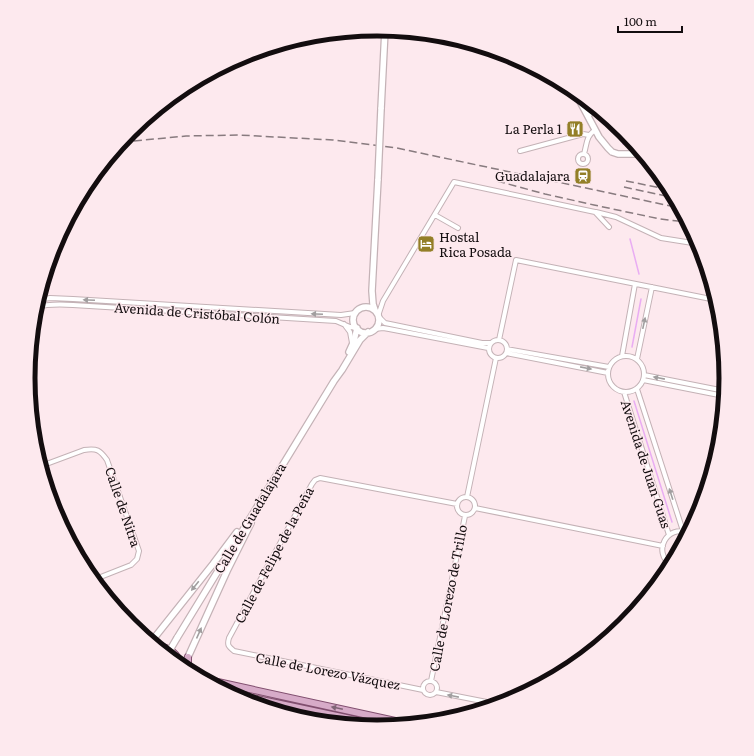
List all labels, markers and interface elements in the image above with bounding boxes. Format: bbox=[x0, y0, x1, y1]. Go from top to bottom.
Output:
scale bar bbox=[618, 8, 682, 34]
text: 100 m bbox=[624, 12, 657, 30]
place label: La Perla 1 bbox=[505, 119, 562, 138]
restaurant icon: La Perla 1 bbox=[565, 119, 585, 139]
place label: Guadalajara bbox=[495, 166, 570, 185]
station icon: Guadalajara bbox=[573, 166, 593, 186]
place label: Hostal Rica Posada bbox=[439, 227, 512, 261]
hotel icon: Hostal Rica Posada bbox=[416, 234, 436, 254]
one-way arrow bbox=[83, 296, 95, 303]
street label: Avenida de Cristóbal Colón bbox=[113, 297, 281, 328]
one-way arrow bbox=[310, 311, 323, 317]
one-way arrow bbox=[642, 317, 648, 329]
one-way arrow bbox=[579, 366, 592, 372]
one-way arrow bbox=[653, 375, 665, 381]
street label: Avenida de Juan Guas bbox=[617, 397, 676, 531]
street label: Calle de Guadalajara bbox=[209, 459, 290, 577]
street label: Calle de Nitra bbox=[101, 464, 146, 549]
street label: Calle de Felipe de la Peña bbox=[229, 483, 318, 626]
one-way arrow bbox=[668, 488, 674, 500]
street label: Calle de Lorezo de Trillo bbox=[424, 523, 471, 673]
one-way arrow bbox=[191, 581, 200, 592]
one-way arrow bbox=[196, 627, 202, 638]
street label: Calle de Lorezo Vázquez bbox=[254, 647, 402, 694]
one-way arrow bbox=[447, 692, 459, 698]
one-way arrow bbox=[331, 705, 343, 711]

